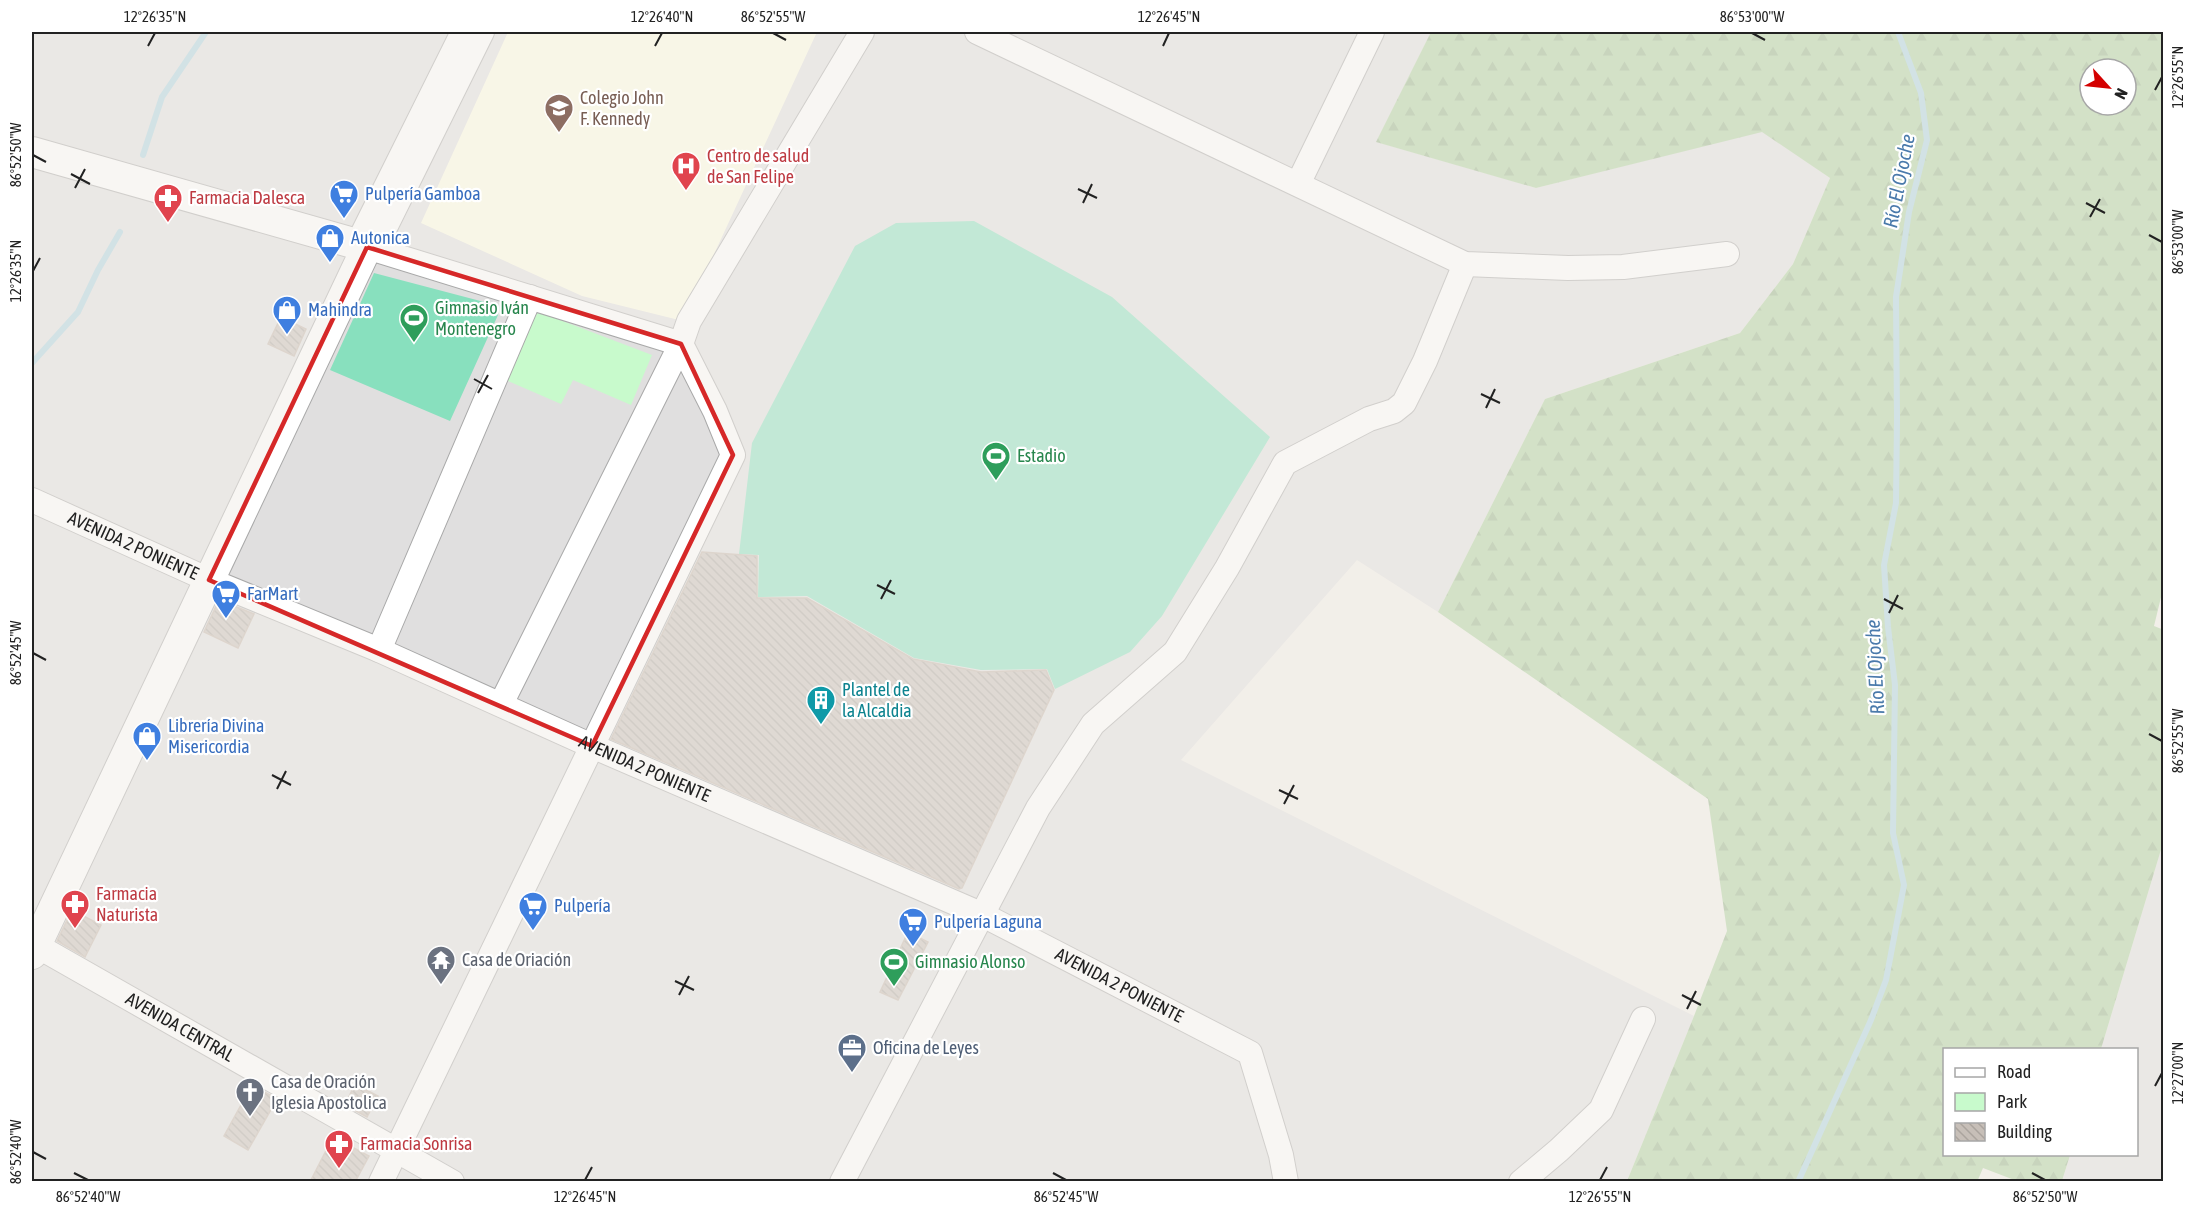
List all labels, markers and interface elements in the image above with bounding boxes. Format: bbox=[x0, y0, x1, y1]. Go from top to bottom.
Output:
text: 12°26'35"N bbox=[124, 8, 186, 25]
text: 12°26'40"N bbox=[631, 8, 693, 25]
text: 86°52'55"W bbox=[741, 8, 805, 25]
text: 12°26'45"N bbox=[1138, 8, 1200, 25]
text: 86°53'00"W bbox=[1720, 8, 1784, 25]
text: 12°26'55"N bbox=[2169, 46, 2186, 108]
north arrow bbox=[2078, 57, 2138, 117]
text: N bbox=[2111, 86, 2132, 102]
place label: Colegio John F. Kennedy bbox=[580, 87, 664, 129]
school or university icon: Colegio John F. Kennedy bbox=[543, 92, 575, 134]
text: 86°52'50"W bbox=[7, 123, 24, 187]
water label: Río El Ojoche bbox=[1878, 132, 1919, 230]
place label: Centro de salud de San Felipe bbox=[707, 145, 809, 187]
hospital icon: Centro de salud de San Felipe bbox=[670, 150, 702, 192]
supermarket icon: Pulpería Gamboa bbox=[328, 178, 360, 220]
pharmacy icon: Farmacia Dalesca bbox=[152, 182, 184, 224]
place label: Pulpería Gamboa bbox=[365, 183, 481, 204]
place label: Farmacia Dalesca bbox=[189, 187, 305, 208]
text: 86°53'00"W bbox=[2169, 210, 2186, 274]
shop icon: Autonica bbox=[314, 222, 346, 264]
place label: Autonica bbox=[351, 227, 410, 248]
text: 12°26'35"N bbox=[7, 240, 24, 302]
shop icon: Mahindra bbox=[271, 294, 303, 336]
place label: Gimnasio Iván Montenegro bbox=[435, 297, 529, 339]
place label: Mahindra bbox=[308, 299, 372, 320]
sports icon: Gimnasio Iván Montenegro bbox=[398, 302, 430, 344]
sports icon: Estadio bbox=[980, 440, 1012, 482]
place label: Estadio bbox=[1017, 445, 1066, 466]
street label: AVENIDA 2 PONIENTE bbox=[65, 507, 202, 584]
supermarket icon: FarMart bbox=[210, 578, 242, 620]
place label: FarMart bbox=[247, 583, 298, 604]
water label: Río El Ojoche bbox=[1861, 619, 1888, 715]
text: 86°52'45"W bbox=[7, 621, 24, 685]
place label: Plantel de la Alcaldia bbox=[842, 679, 912, 721]
building icon: Plantel de la Alcaldia bbox=[805, 684, 837, 726]
text: 86°52'55"W bbox=[2169, 709, 2186, 773]
place label: Librería Divina Misericordia bbox=[168, 715, 264, 757]
shop icon: Librería Divina Misericordia bbox=[131, 720, 163, 762]
street label: AVENIDA 2 PONIENTE bbox=[576, 731, 714, 806]
place label: Farmacia Naturista bbox=[96, 883, 158, 925]
pharmacy icon: Farmacia Naturista bbox=[59, 888, 91, 930]
supermarket icon: Pulpería bbox=[517, 890, 549, 932]
place label: Pulpería bbox=[554, 895, 611, 916]
supermarket icon: Pulpería Laguna bbox=[897, 906, 929, 948]
place label: Pulpería Laguna bbox=[934, 911, 1042, 932]
street label: AVENIDA 2 PONIENTE bbox=[1052, 943, 1187, 1027]
temple icon: Casa de Oriación bbox=[425, 944, 457, 986]
sports icon: Gimnasio Alonso bbox=[878, 946, 910, 988]
place label: Casa de Oriación bbox=[462, 949, 571, 970]
place label: Gimnasio Alonso bbox=[915, 951, 1026, 972]
street label: AVENIDA CENTRAL bbox=[122, 988, 238, 1066]
office icon: Oficina de Leyes bbox=[836, 1032, 868, 1074]
place label: Oficina de Leyes bbox=[873, 1037, 979, 1058]
text: 12°27'00"N bbox=[2169, 1042, 2186, 1104]
legend bbox=[1943, 1048, 2138, 1156]
text: Road bbox=[1997, 1061, 2031, 1082]
place label: Casa de Oración Iglesia Apostolica bbox=[271, 1071, 387, 1113]
church icon: Casa de Oración Iglesia Apostolica bbox=[234, 1076, 266, 1118]
text: Park bbox=[1997, 1091, 2027, 1112]
text: 86°52'40"W bbox=[7, 1120, 24, 1184]
text: Building bbox=[1997, 1121, 2052, 1142]
pharmacy icon: Farmacia Sonrisa bbox=[323, 1128, 355, 1170]
place label: Farmacia Sonrisa bbox=[360, 1133, 472, 1154]
text: 86°52'40"W bbox=[56, 1188, 120, 1205]
text: 12°26'45"N bbox=[554, 1188, 616, 1205]
text: 86°52'45"W bbox=[1034, 1188, 1098, 1205]
text: 12°26'55"N bbox=[1569, 1188, 1631, 1205]
text: 86°52'50"W bbox=[2013, 1188, 2077, 1205]

